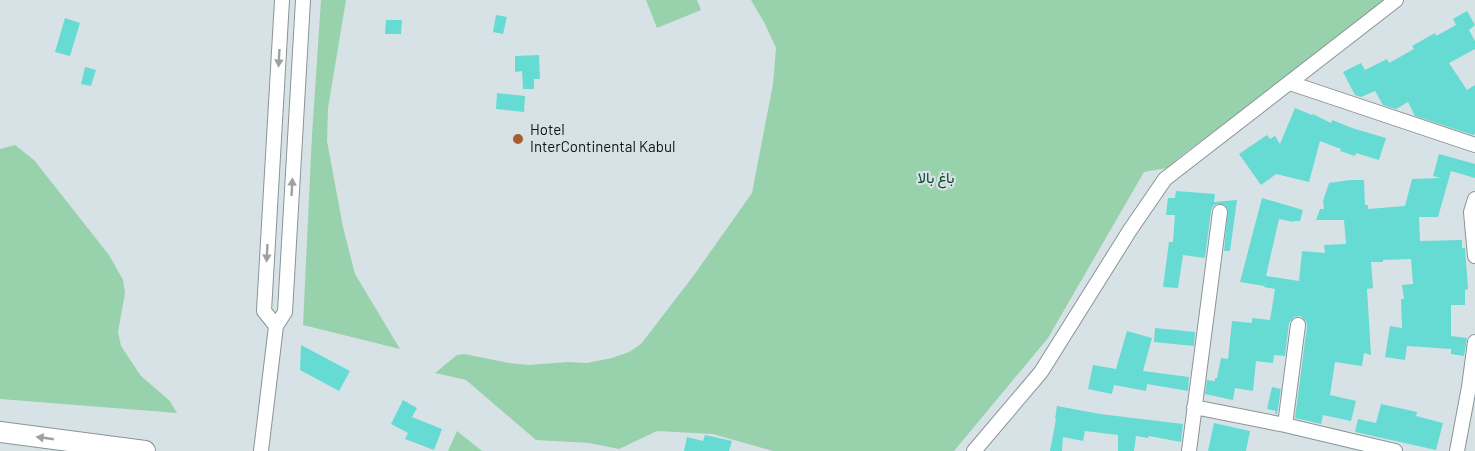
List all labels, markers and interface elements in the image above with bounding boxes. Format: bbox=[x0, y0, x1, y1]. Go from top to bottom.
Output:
one-way arrow bbox=[274, 49, 283, 68]
place label: Hotel InterContinental Kabul bbox=[530, 120, 675, 155]
marker: Hotel InterContinental Kabul bbox=[511, 132, 525, 146]
park label: باغ بالا bbox=[918, 168, 954, 189]
one-way arrow bbox=[288, 177, 297, 196]
one-way arrow bbox=[263, 244, 272, 263]
one-way arrow bbox=[36, 433, 55, 442]

